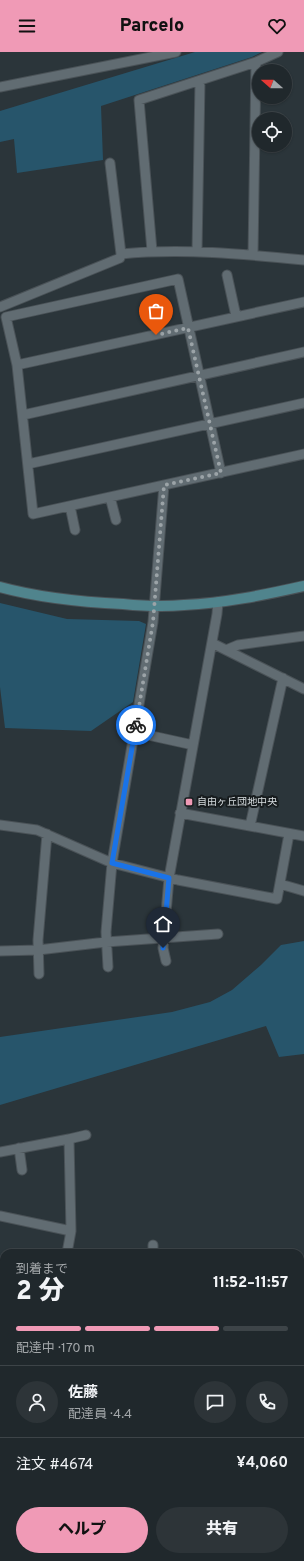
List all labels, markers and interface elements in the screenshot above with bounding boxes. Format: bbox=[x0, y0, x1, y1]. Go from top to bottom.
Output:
icon: menu bbox=[16, 15, 38, 37]
text: Parcelo bbox=[120, 15, 184, 38]
icon: heart bbox=[266, 15, 288, 37]
north arrow bbox=[252, 64, 292, 104]
map controls bbox=[252, 64, 292, 152]
button: locate bbox=[252, 112, 292, 152]
pin bbox=[139, 294, 173, 335]
icon: bag bbox=[145, 300, 167, 322]
courier bbox=[116, 705, 156, 745]
icon: bike bbox=[125, 714, 147, 736]
place label: 自由ヶ丘団地中央 bbox=[197, 796, 278, 809]
marker: 自由ヶ丘団地中央 bbox=[184, 797, 194, 807]
pin bbox=[146, 907, 180, 948]
icon: home bbox=[152, 913, 174, 935]
text: 到着まで bbox=[16, 1262, 68, 1278]
text: 11:52–11:57 bbox=[213, 1274, 288, 1293]
text: 2 分 bbox=[16, 1276, 65, 1309]
text: 配達中 · 170 m bbox=[16, 1341, 95, 1357]
button: person bbox=[16, 1381, 58, 1423]
button: chat bbox=[194, 1381, 236, 1423]
button: phone bbox=[246, 1381, 288, 1423]
text: 佐藤 bbox=[68, 1384, 98, 1403]
text: 配達員 · 4.4 bbox=[68, 1407, 132, 1423]
text: ¥4,060 bbox=[237, 1454, 288, 1473]
text: 注文 #4674 bbox=[16, 1456, 93, 1475]
button: ヘルプ bbox=[16, 1507, 148, 1553]
button: 共有 bbox=[156, 1507, 288, 1553]

